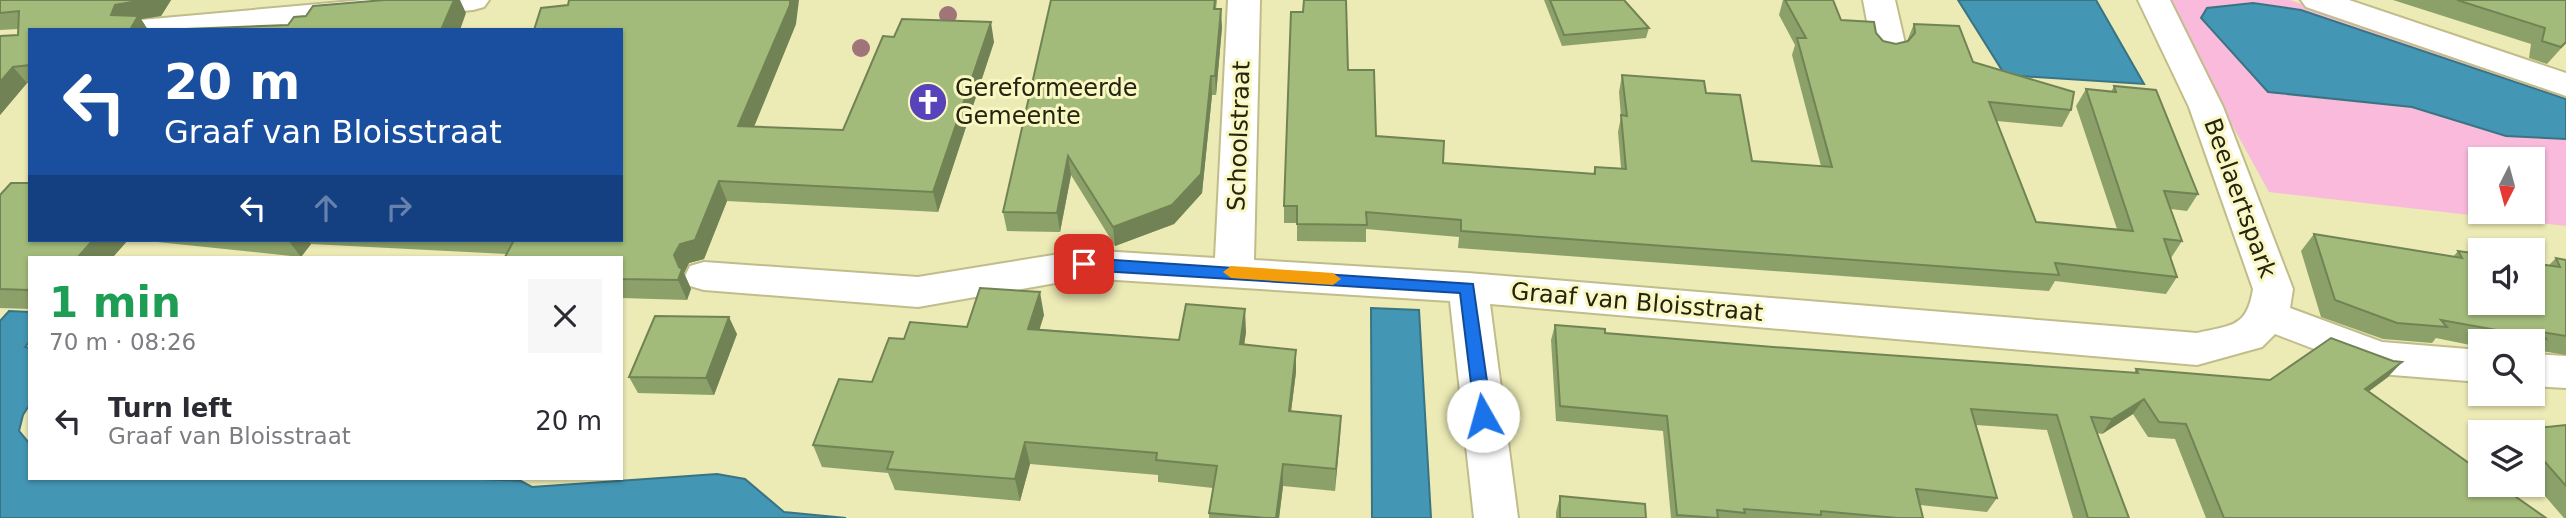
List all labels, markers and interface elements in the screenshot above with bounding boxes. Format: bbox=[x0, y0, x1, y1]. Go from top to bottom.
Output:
text: 20 m bbox=[164, 54, 300, 111]
icon: left bbox=[49, 56, 140, 147]
street label: Schoolstraat bbox=[1222, 60, 1256, 212]
place label: Gereformeerde Gemeente bbox=[955, 74, 1137, 130]
church icon: Gereformeerde Gemeente bbox=[907, 81, 949, 123]
text: Graaf van Bloisstraat bbox=[164, 113, 502, 151]
street label: Beelaertspark bbox=[2198, 114, 2282, 282]
north arrow bbox=[2468, 147, 2544, 224]
map controls bbox=[2468, 147, 2545, 497]
icon: left bbox=[234, 189, 272, 227]
icon: ahead bbox=[307, 189, 345, 227]
icon: right bbox=[380, 189, 418, 227]
pin bbox=[1054, 234, 1114, 294]
button: sound bbox=[2468, 238, 2545, 315]
icon: arrive bbox=[1065, 245, 1103, 283]
street label: Graaf van Bloisstraat bbox=[1510, 277, 1764, 327]
text: 1 min bbox=[49, 278, 181, 327]
button: close bbox=[528, 279, 602, 353]
text: 70 m · 08:26 bbox=[49, 329, 196, 355]
button: search bbox=[2468, 329, 2545, 406]
position arrow bbox=[1446, 379, 1520, 453]
text: Turn left bbox=[108, 393, 232, 423]
icon: left bbox=[49, 402, 87, 440]
text: 20 m bbox=[535, 406, 602, 436]
button: layers bbox=[2468, 420, 2545, 497]
text: Graaf van Bloisstraat bbox=[108, 423, 351, 449]

